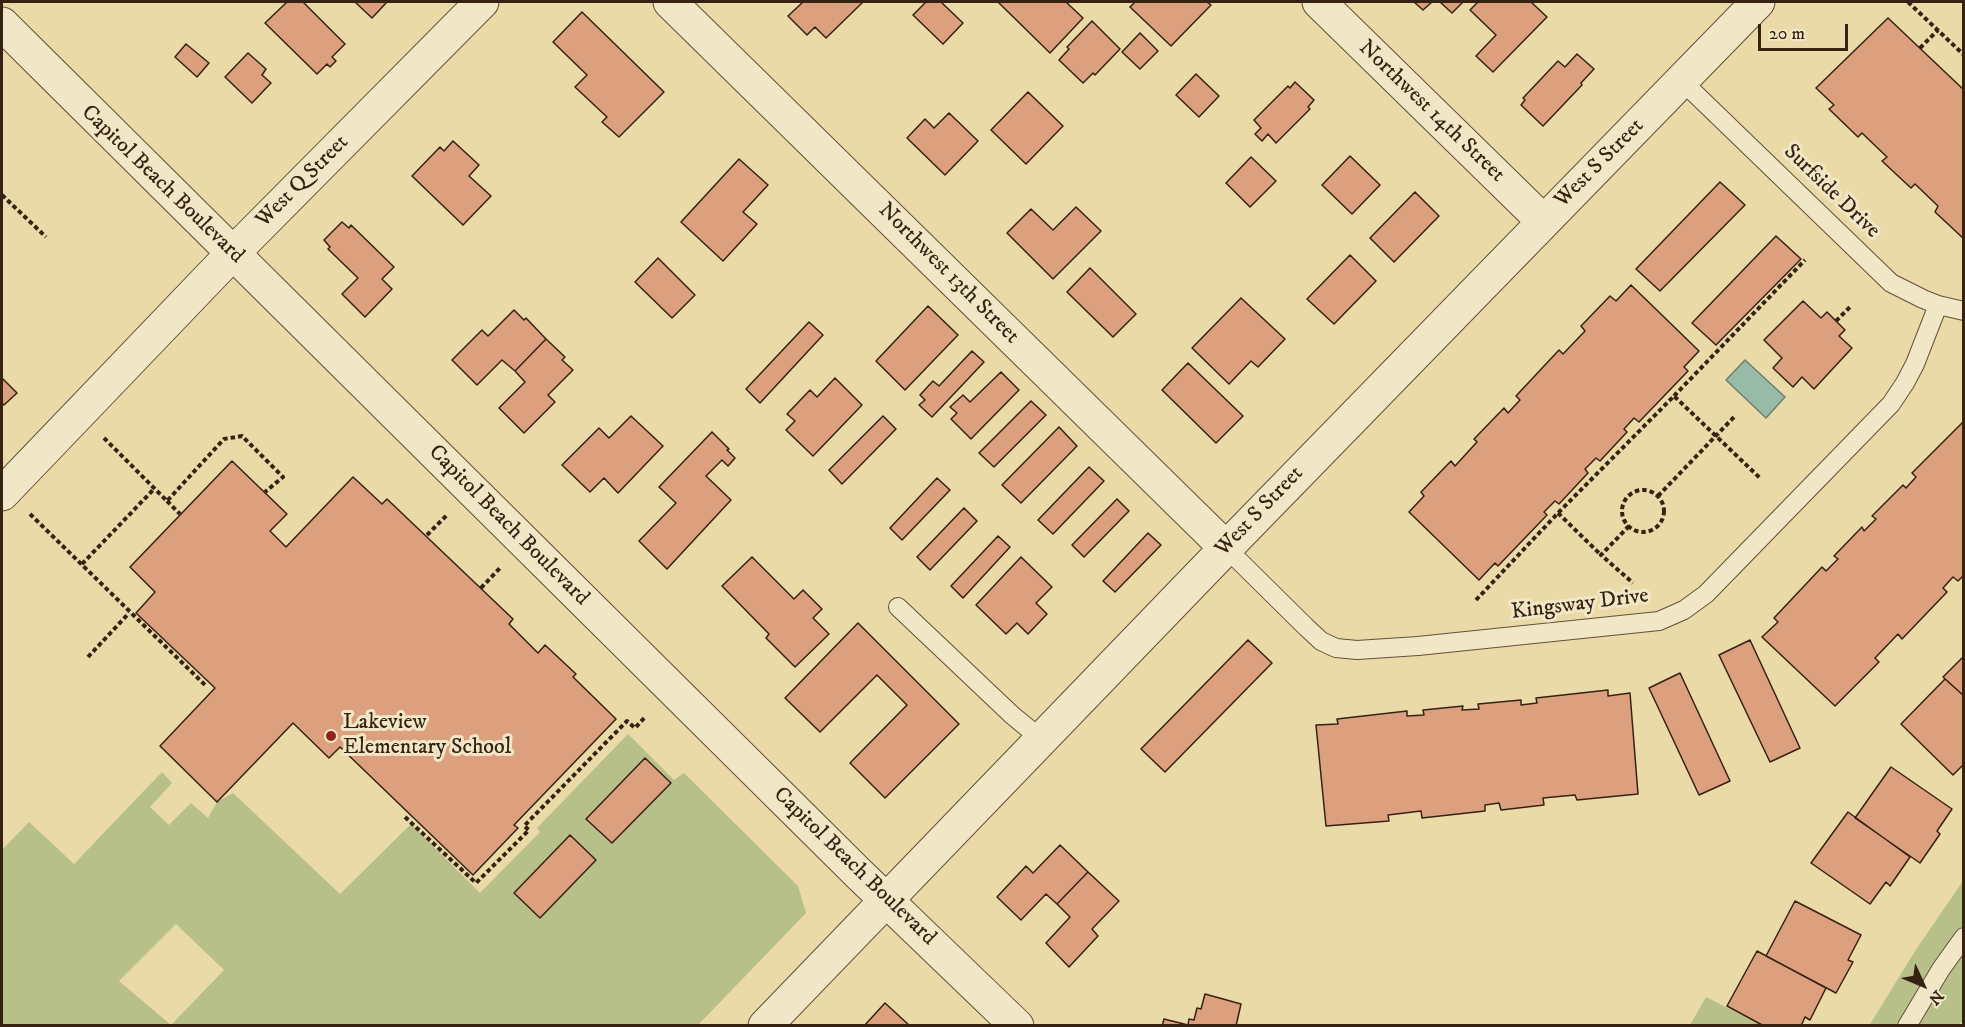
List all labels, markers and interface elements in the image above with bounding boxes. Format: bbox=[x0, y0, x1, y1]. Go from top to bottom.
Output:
scale bar bbox=[1761, 12, 1851, 50]
text: 20 m bbox=[1769, 23, 1805, 45]
street label: Northwest 14th Street bbox=[1352, 35, 1510, 189]
street label: Capitol Beach Boulevard bbox=[75, 100, 249, 270]
street label: West S Street bbox=[1550, 114, 1650, 214]
street label: West Q Street bbox=[251, 130, 355, 234]
street label: Surfside Drive bbox=[1777, 139, 1885, 245]
street label: Northwest 13th Street bbox=[872, 198, 1024, 350]
street label: Capitol Beach Boulevard bbox=[422, 440, 594, 612]
street label: West S Street bbox=[1210, 461, 1310, 563]
street label: Kingsway Drive bbox=[1510, 583, 1650, 627]
place label: Lakeview Elementary School bbox=[343, 710, 511, 762]
marker: Lakeview Elementary School bbox=[324, 729, 338, 743]
street label: Capitol Beach Boulevard bbox=[767, 782, 941, 952]
north arrow bbox=[1893, 955, 1953, 1015]
text: N bbox=[1924, 986, 1948, 1009]

